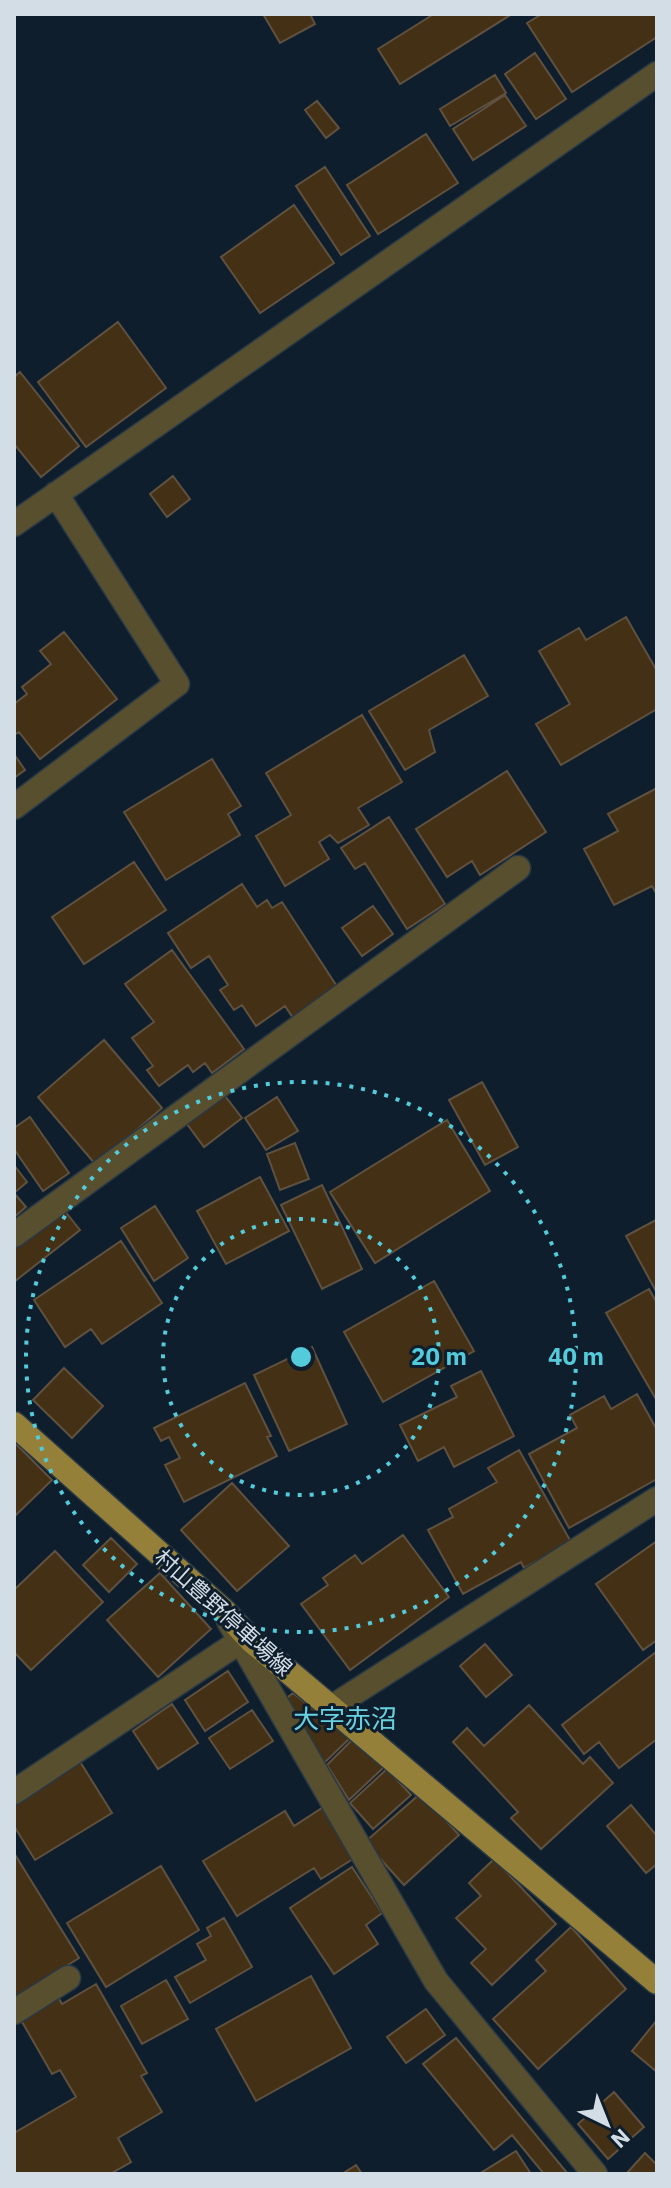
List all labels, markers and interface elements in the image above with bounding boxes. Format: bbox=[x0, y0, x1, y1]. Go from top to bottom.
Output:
text: 20 m bbox=[411, 1340, 467, 1372]
text: 40 m bbox=[548, 1340, 604, 1372]
centre of rings bbox=[287, 1343, 315, 1371]
street label: 村山豊野停車場線 bbox=[149, 1542, 299, 1682]
district label: 大字赤沼 bbox=[293, 1701, 397, 1735]
north arrow bbox=[567, 2084, 647, 2164]
text: N bbox=[605, 2123, 637, 2155]

